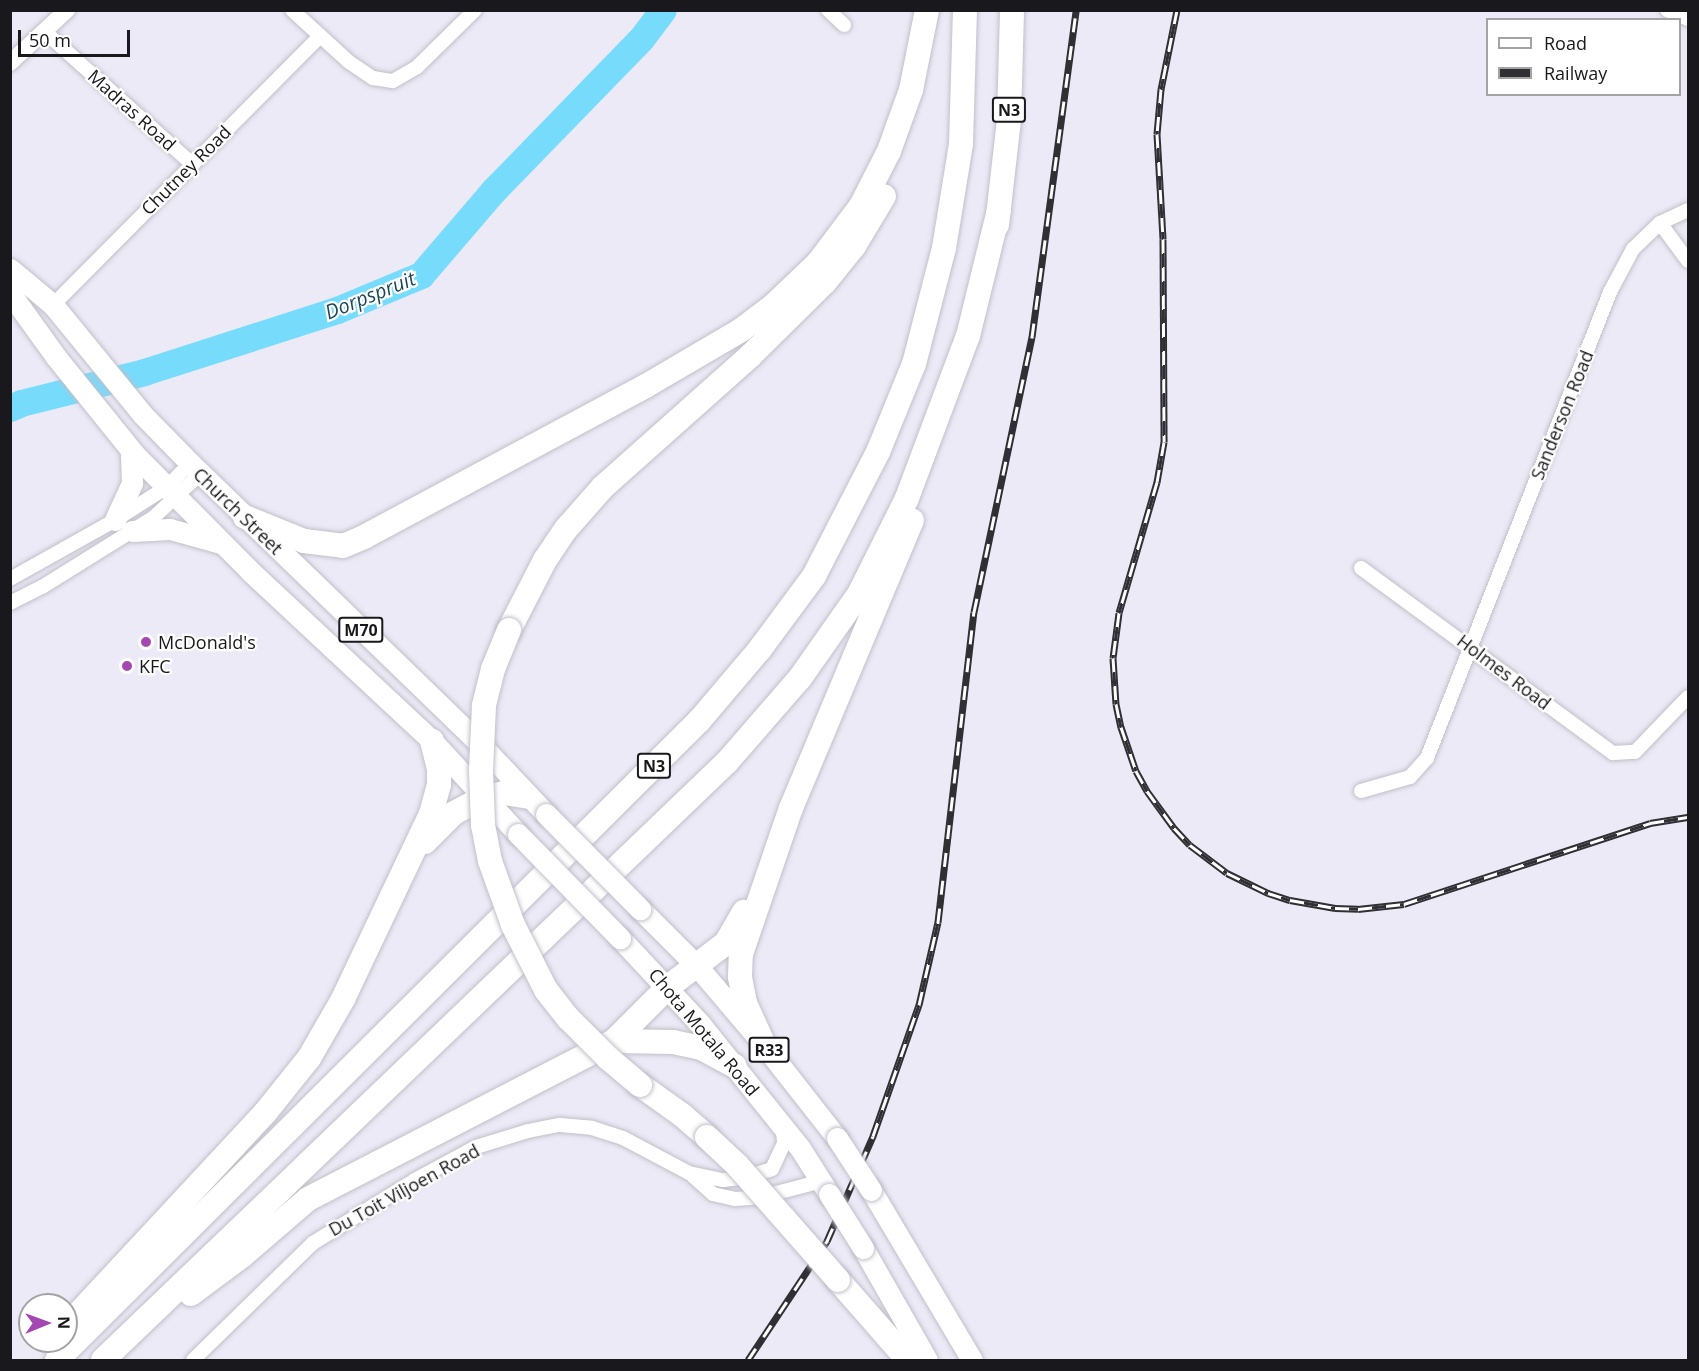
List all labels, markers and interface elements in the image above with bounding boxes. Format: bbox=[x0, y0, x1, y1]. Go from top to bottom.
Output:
scale bar bbox=[21, 18, 134, 56]
legend bbox=[1486, 18, 1681, 96]
text: 50 m bbox=[29, 28, 71, 52]
text: Road bbox=[1544, 31, 1587, 55]
text: Railway bbox=[1544, 61, 1607, 85]
street label: Madras Road bbox=[84, 65, 180, 155]
road number: N3 bbox=[991, 97, 1027, 123]
street label: Chutney Road bbox=[137, 121, 235, 219]
water label: Dorpspruit bbox=[321, 266, 419, 324]
street label: Sanderson Road bbox=[1526, 347, 1598, 483]
street label: Church Street bbox=[189, 463, 287, 559]
road number: M70 bbox=[337, 617, 385, 643]
street label: Holmes Road bbox=[1453, 630, 1555, 714]
place label: McDonald's bbox=[158, 631, 256, 653]
marker: McDonald's bbox=[139, 635, 153, 649]
place label: KFC bbox=[139, 655, 171, 677]
marker: KFC bbox=[120, 659, 134, 673]
road number: N3 bbox=[636, 753, 672, 779]
street label: Chota Motala Road bbox=[644, 964, 764, 1100]
road number: R33 bbox=[748, 1037, 790, 1063]
street label: Du Toit Viljoen Road bbox=[325, 1140, 483, 1240]
north arrow bbox=[18, 1293, 78, 1353]
text: N bbox=[53, 1316, 75, 1329]

